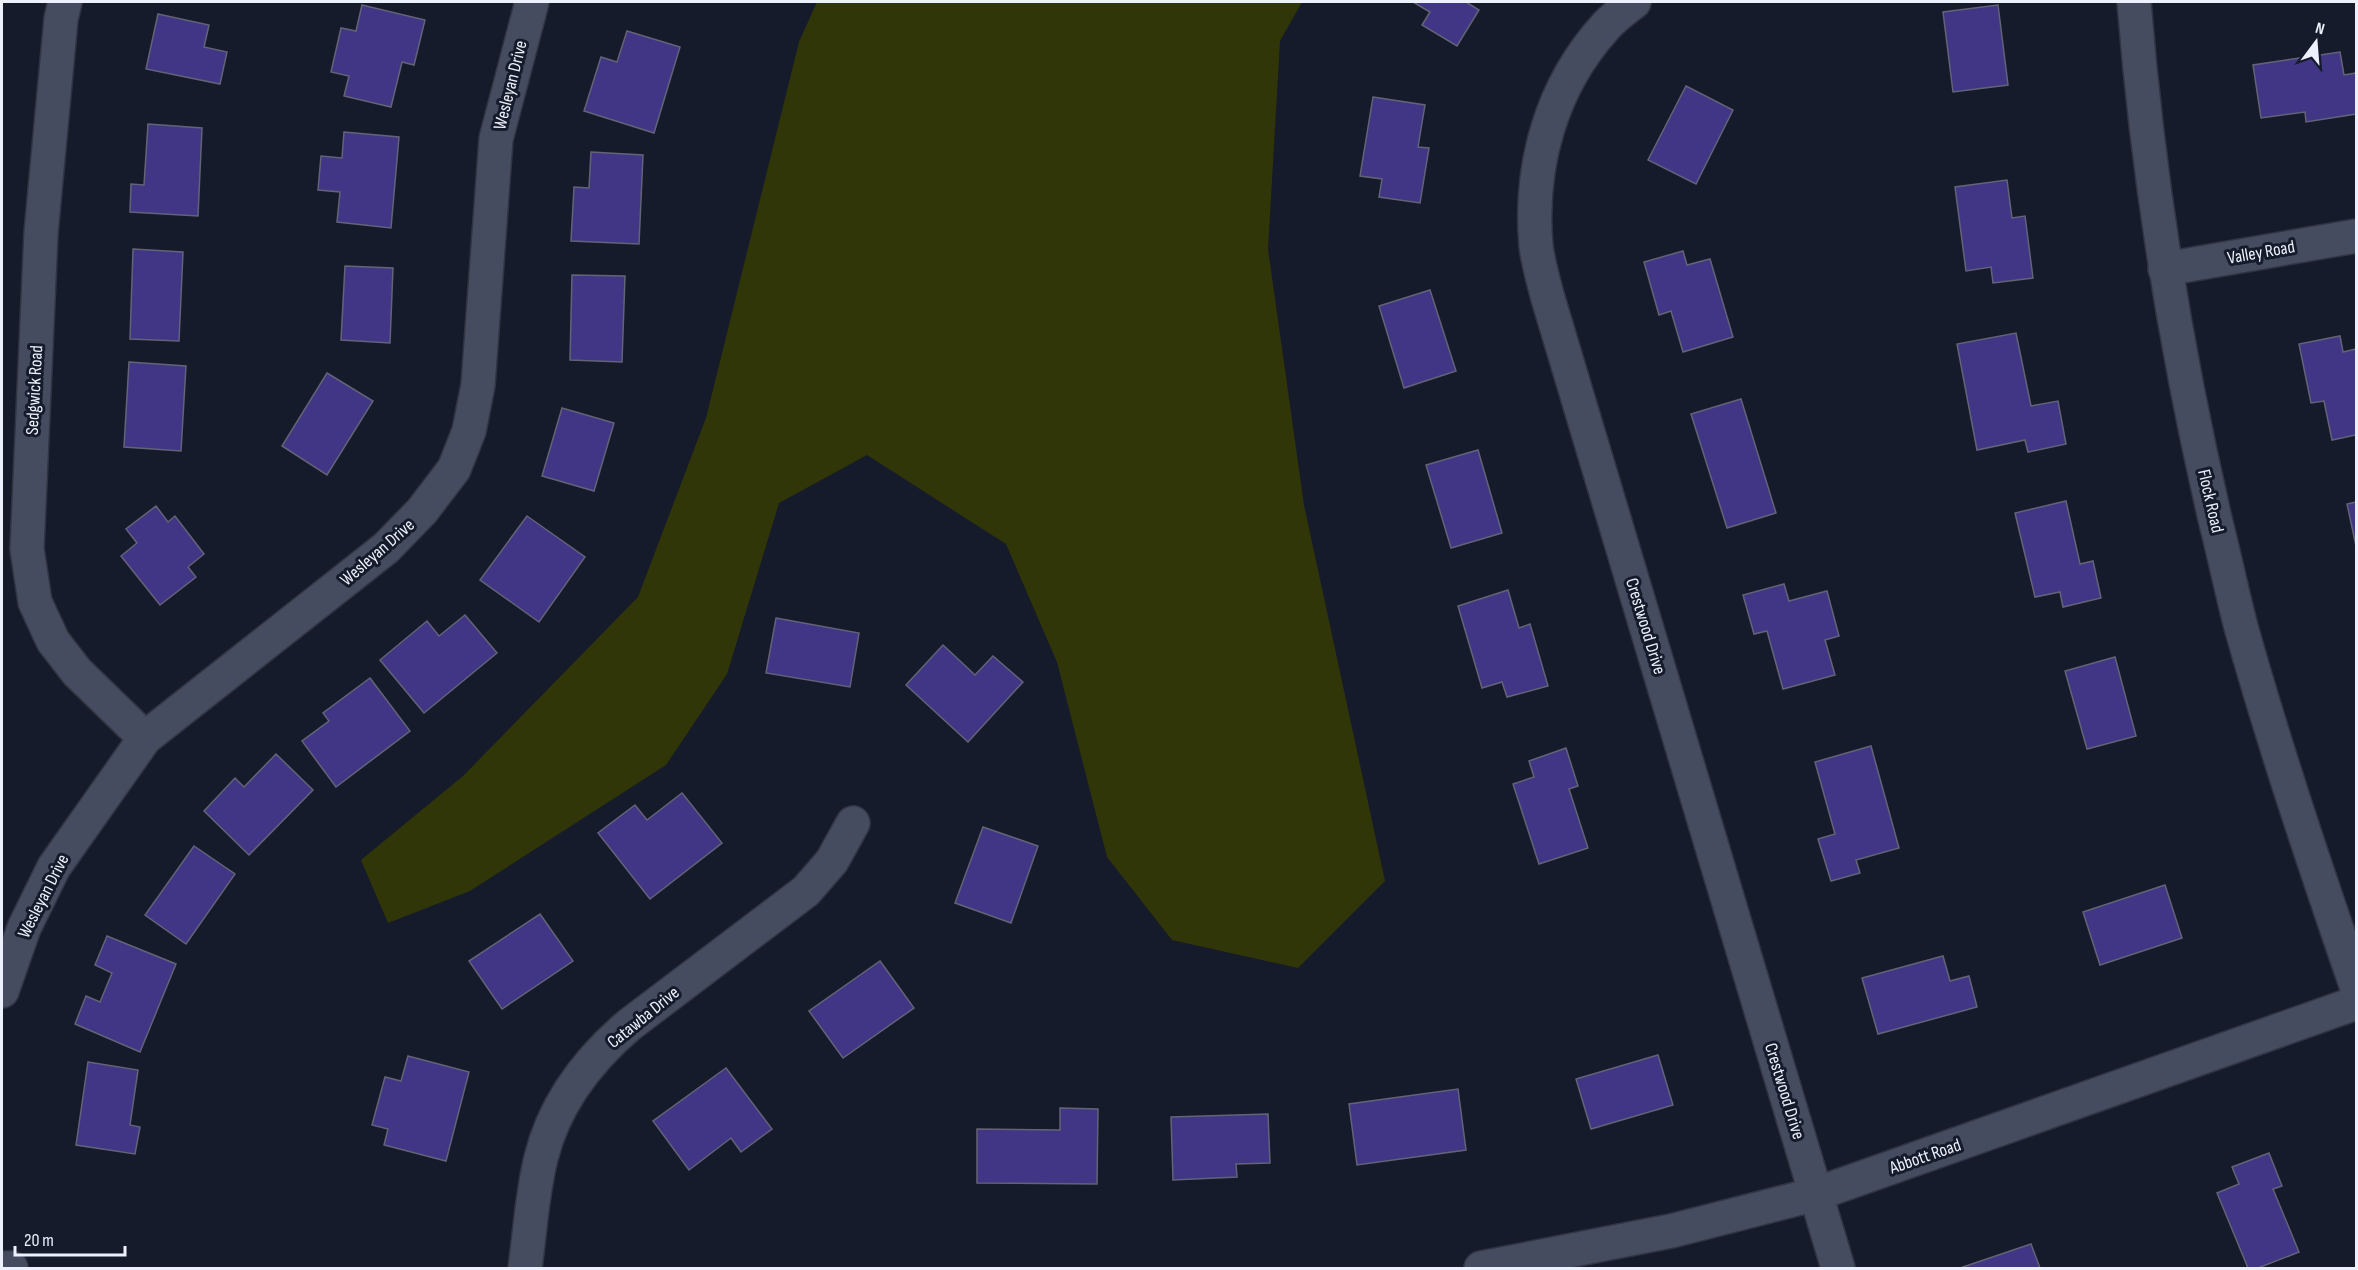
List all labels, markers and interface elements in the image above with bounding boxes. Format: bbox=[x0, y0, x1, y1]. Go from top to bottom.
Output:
north arrow bbox=[2286, 12, 2346, 72]
text: N bbox=[2313, 19, 2326, 39]
street label: Wesleyan Drive bbox=[489, 38, 532, 132]
street label: Valley Road bbox=[2226, 236, 2296, 269]
street label: Sedgwick Road bbox=[22, 345, 47, 435]
street label: Flock Road bbox=[2193, 467, 2228, 535]
street label: Wesleyan Drive bbox=[336, 515, 419, 590]
street label: Crestwood Drive bbox=[1621, 575, 1670, 677]
street label: Wesleyan Drive bbox=[13, 851, 73, 942]
street label: Catawba Drive bbox=[603, 982, 683, 1053]
street label: Crestwood Drive bbox=[1760, 1040, 1809, 1142]
street label: Abbott Road bbox=[1886, 1134, 1964, 1179]
scale bar bbox=[15, 1219, 124, 1257]
text: 20 m bbox=[24, 1230, 54, 1251]

